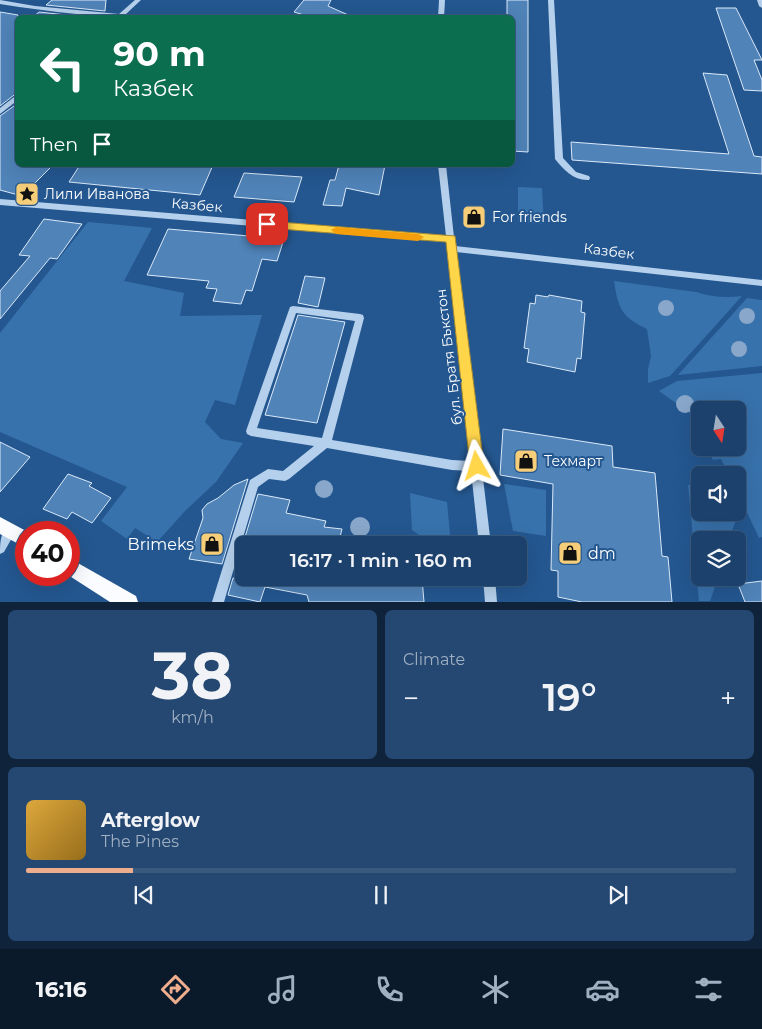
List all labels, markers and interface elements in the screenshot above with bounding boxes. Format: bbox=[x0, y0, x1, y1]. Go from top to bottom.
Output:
text: 90 m bbox=[113, 32, 206, 75]
icon: left bbox=[30, 35, 95, 100]
text: Казбек bbox=[113, 75, 194, 102]
icon: arrive bbox=[88, 130, 116, 158]
text: Then bbox=[30, 133, 78, 156]
place icon: Лили Иванова bbox=[14, 181, 40, 207]
place label: Лили Иванова bbox=[44, 185, 150, 203]
street label: Казбек bbox=[171, 194, 223, 216]
pin bbox=[246, 203, 288, 245]
shop icon: For friends bbox=[461, 204, 487, 230]
place label: For friends bbox=[492, 208, 567, 226]
icon: arrive bbox=[253, 210, 281, 238]
street label: Казбек bbox=[582, 239, 636, 263]
street label: бул. Братя Бъкстон bbox=[432, 288, 466, 426]
north arrow bbox=[691, 401, 746, 456]
map controls bbox=[691, 401, 746, 586]
position arrow bbox=[450, 439, 502, 491]
shop icon: Техмарт bbox=[513, 448, 539, 474]
place label: Техмарт bbox=[544, 452, 603, 470]
button: sound bbox=[691, 466, 746, 521]
speed limit sign: 40 bbox=[15, 521, 80, 586]
shop icon: Brimeks bbox=[199, 531, 225, 557]
button: layers bbox=[691, 531, 746, 586]
place label: Brimeks bbox=[128, 535, 194, 554]
shop icon: dm bbox=[557, 540, 583, 566]
place label: dm bbox=[588, 544, 616, 563]
text: 16:17 · 1 min · 160 m bbox=[290, 549, 472, 572]
text: 38 bbox=[152, 636, 233, 715]
text: Climate bbox=[403, 650, 465, 669]
text: 19° bbox=[542, 674, 597, 721]
text: − bbox=[403, 681, 419, 715]
text: + bbox=[720, 681, 736, 715]
text: km/h bbox=[171, 708, 214, 727]
text: Afterglow bbox=[101, 809, 200, 832]
text: The Pines bbox=[101, 832, 179, 851]
icon: previous bbox=[130, 881, 158, 909]
icon: pause bbox=[367, 881, 395, 909]
icon: next bbox=[604, 881, 632, 909]
icon: directions bbox=[158, 972, 193, 1007]
icon: music bbox=[265, 972, 300, 1007]
icon: phone bbox=[372, 972, 407, 1007]
icon: climate bbox=[478, 972, 513, 1007]
icon: car bbox=[585, 972, 620, 1007]
icon: filters bbox=[691, 972, 726, 1007]
text: 16:16 bbox=[36, 976, 87, 1003]

